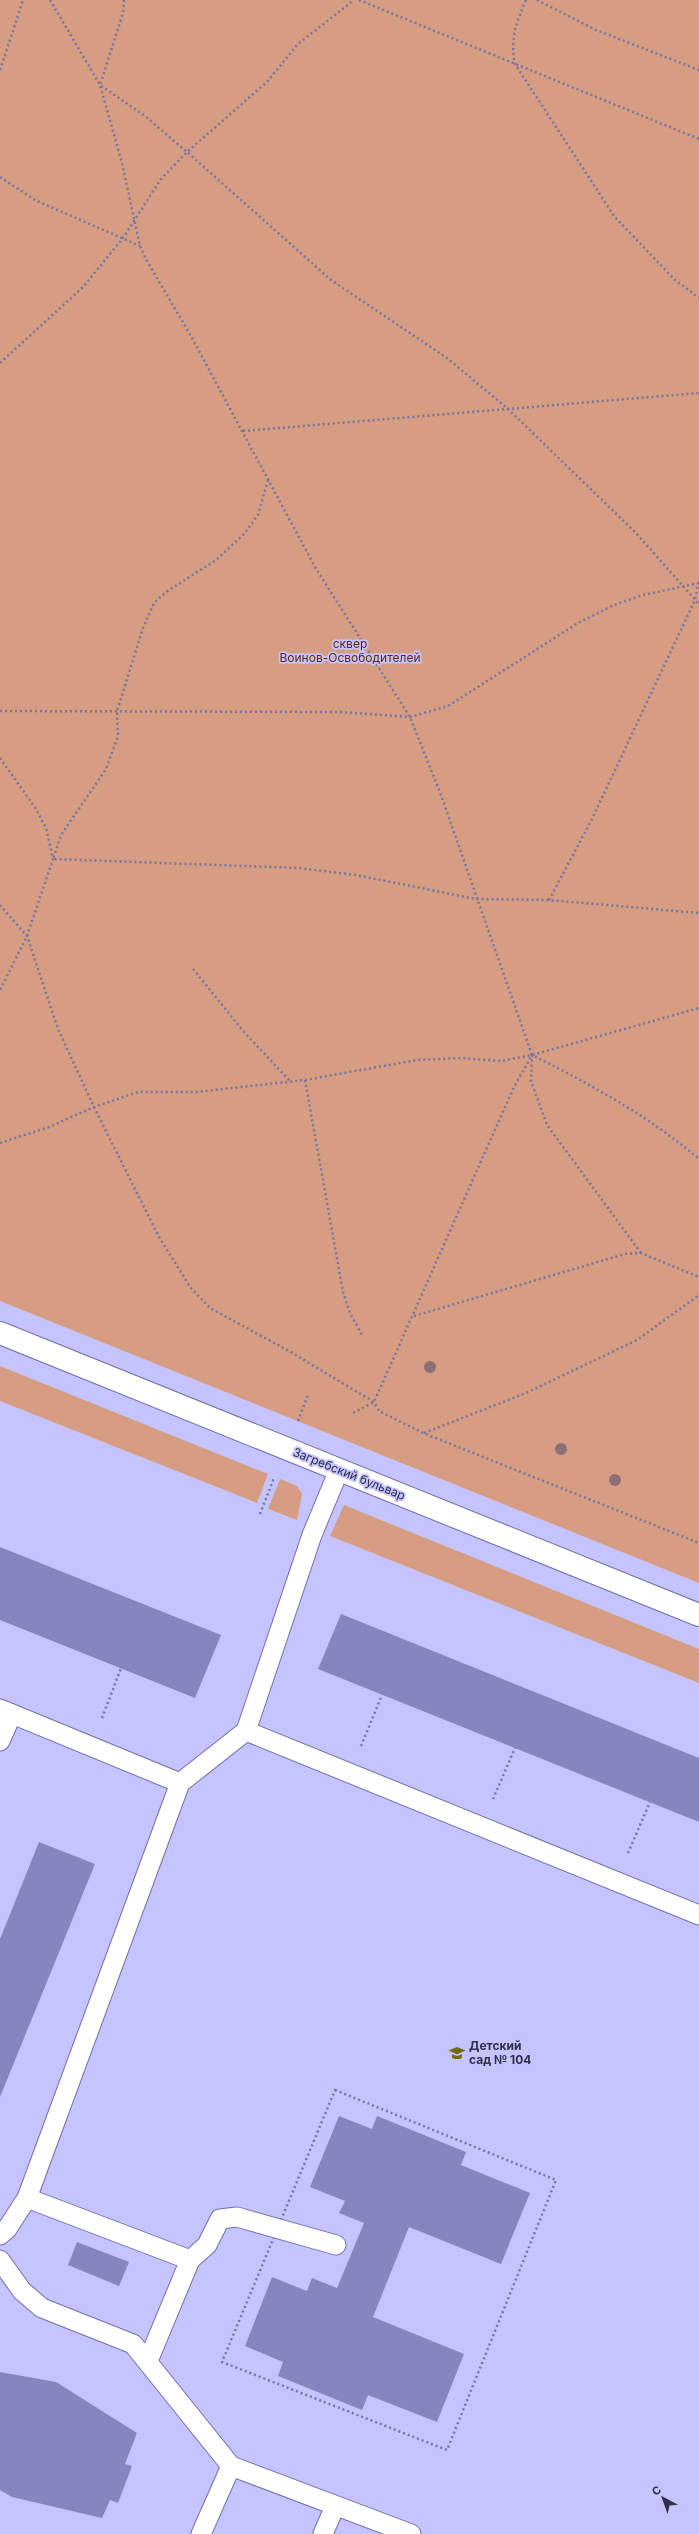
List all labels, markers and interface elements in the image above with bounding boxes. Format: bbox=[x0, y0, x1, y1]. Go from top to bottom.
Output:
park label: сквер Воинов-Освободителей bbox=[279, 636, 421, 665]
street label: Загребский бульвар bbox=[291, 1444, 408, 1503]
place label: Детский сад № 104 bbox=[469, 2038, 531, 2067]
school or university icon: Детский сад № 104 bbox=[448, 2044, 466, 2062]
north arrow bbox=[643, 2478, 683, 2518]
text: С bbox=[649, 2482, 664, 2498]

